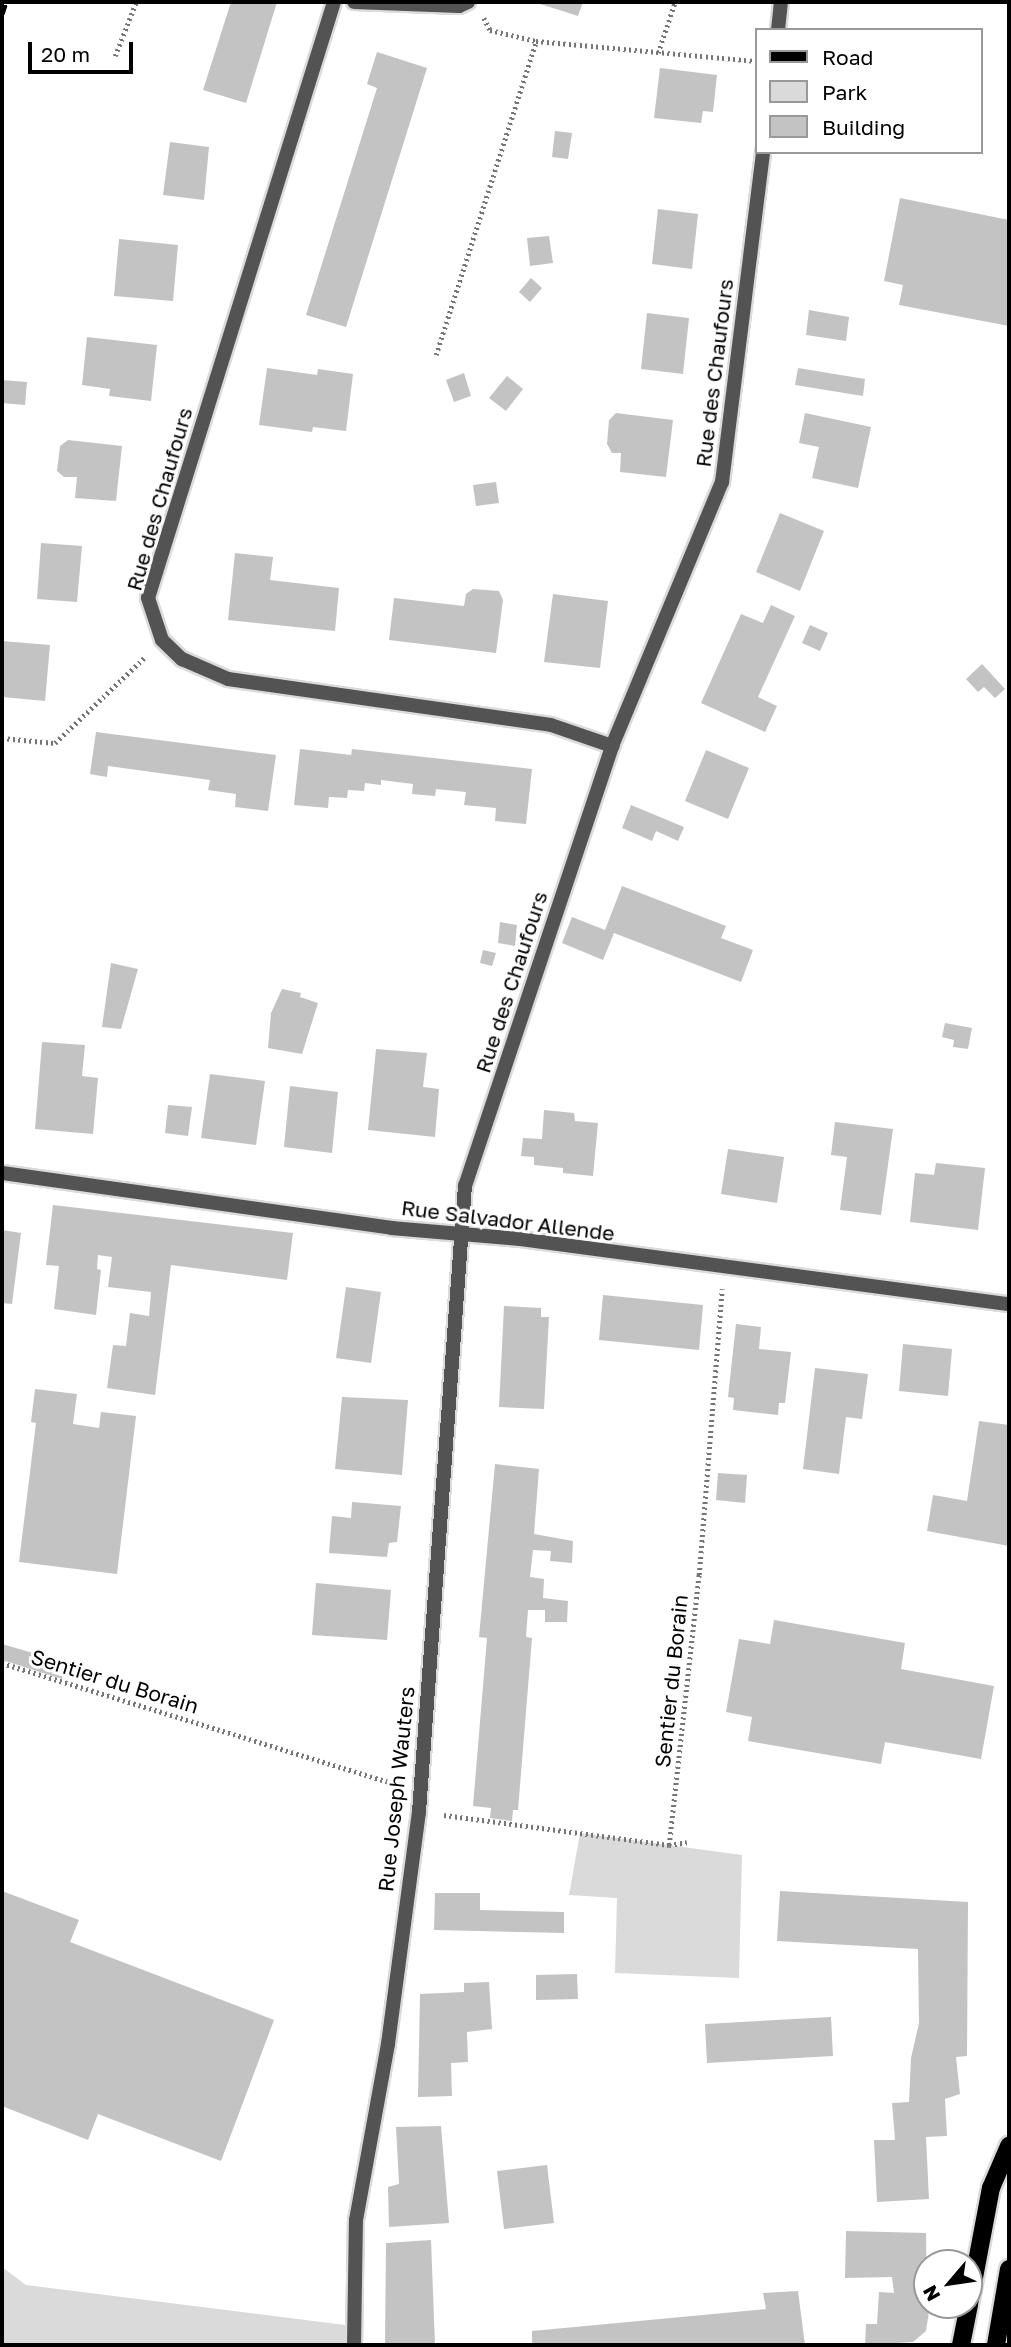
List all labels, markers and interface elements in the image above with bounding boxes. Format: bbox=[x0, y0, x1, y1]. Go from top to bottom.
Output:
scale bar bbox=[32, 28, 136, 72]
legend bbox=[755, 28, 983, 154]
text: 20 m bbox=[41, 41, 90, 67]
text: Road bbox=[822, 44, 873, 70]
text: Park bbox=[822, 79, 867, 105]
text: Building bbox=[822, 114, 905, 140]
street label: Rue des Chaufours bbox=[690, 278, 738, 468]
street label: Rue des Chaufours bbox=[121, 405, 197, 593]
street label: Rue des Chaufours bbox=[470, 888, 552, 1076]
street label: Rue Salvador Allende bbox=[400, 1194, 616, 1246]
street label: Sentier du Borain bbox=[649, 1593, 693, 1769]
street label: Sentier du Borain bbox=[28, 1644, 202, 1718]
street label: Rue Joseph Wauters bbox=[373, 1685, 419, 1893]
north arrow bbox=[913, 2249, 983, 2319]
text: N bbox=[917, 2282, 945, 2305]

